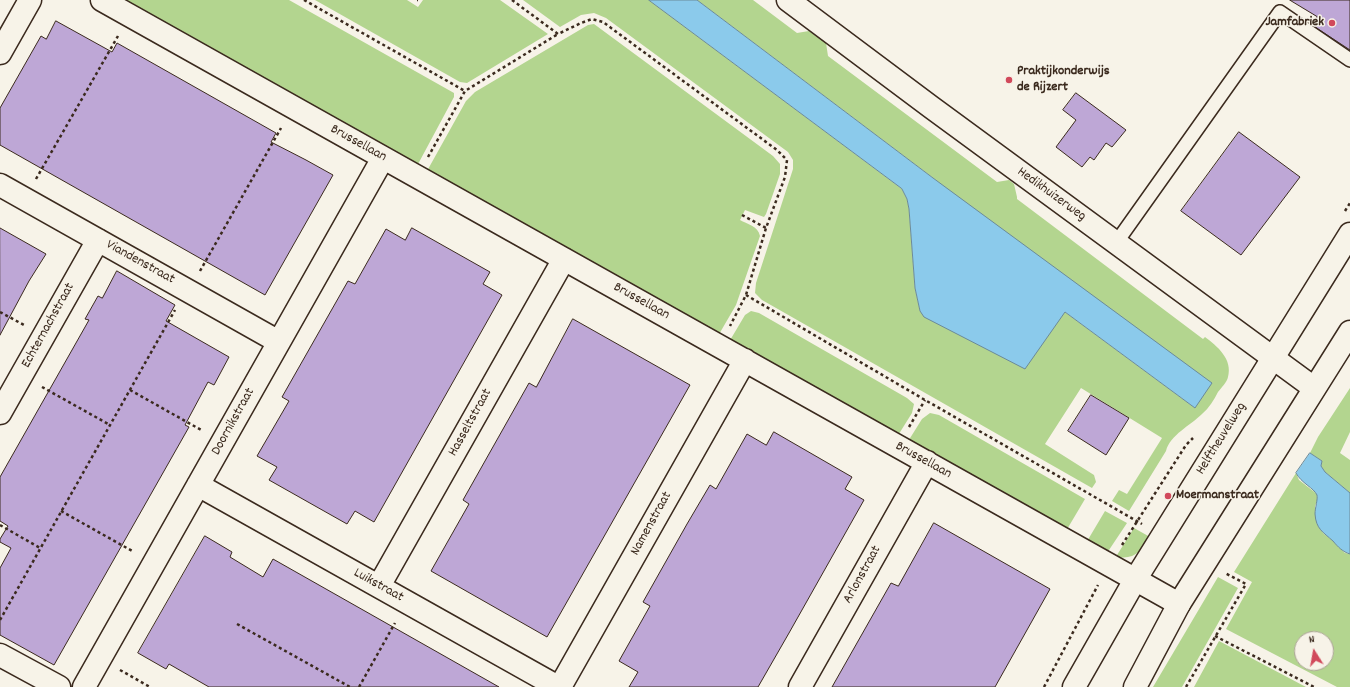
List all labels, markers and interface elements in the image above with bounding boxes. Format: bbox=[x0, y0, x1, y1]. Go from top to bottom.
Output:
place label: Jamfabriek bbox=[1266, 15, 1324, 31]
marker: Jamfabriek bbox=[1327, 18, 1337, 28]
place label: Praktijkonderwijs de Rijzert bbox=[1017, 64, 1110, 96]
marker: Praktijkonderwijs de Rijzert bbox=[1004, 75, 1014, 85]
street label: Brussellaan bbox=[327, 122, 389, 166]
street label: Hedikhuizerweg bbox=[1013, 164, 1089, 226]
street label: Viandenstraat bbox=[103, 237, 177, 289]
street label: Brussellaan bbox=[610, 280, 672, 324]
street label: Echternachstraat bbox=[19, 281, 79, 371]
street label: Doornikstraat bbox=[209, 385, 259, 459]
street label: Hasseltstraat bbox=[446, 386, 496, 460]
street label: Helftheuvelweg bbox=[1193, 400, 1251, 478]
street label: Brussellaan bbox=[892, 439, 954, 483]
place label: Moermanstraat bbox=[1176, 488, 1259, 504]
street label: Namenstraat bbox=[628, 489, 676, 559]
marker: Moermanstraat bbox=[1163, 491, 1173, 501]
street label: Arlonstraat bbox=[840, 543, 886, 607]
street label: Luikstraat bbox=[350, 565, 406, 607]
north arrow bbox=[1294, 631, 1334, 671]
text: N bbox=[1308, 632, 1316, 649]

